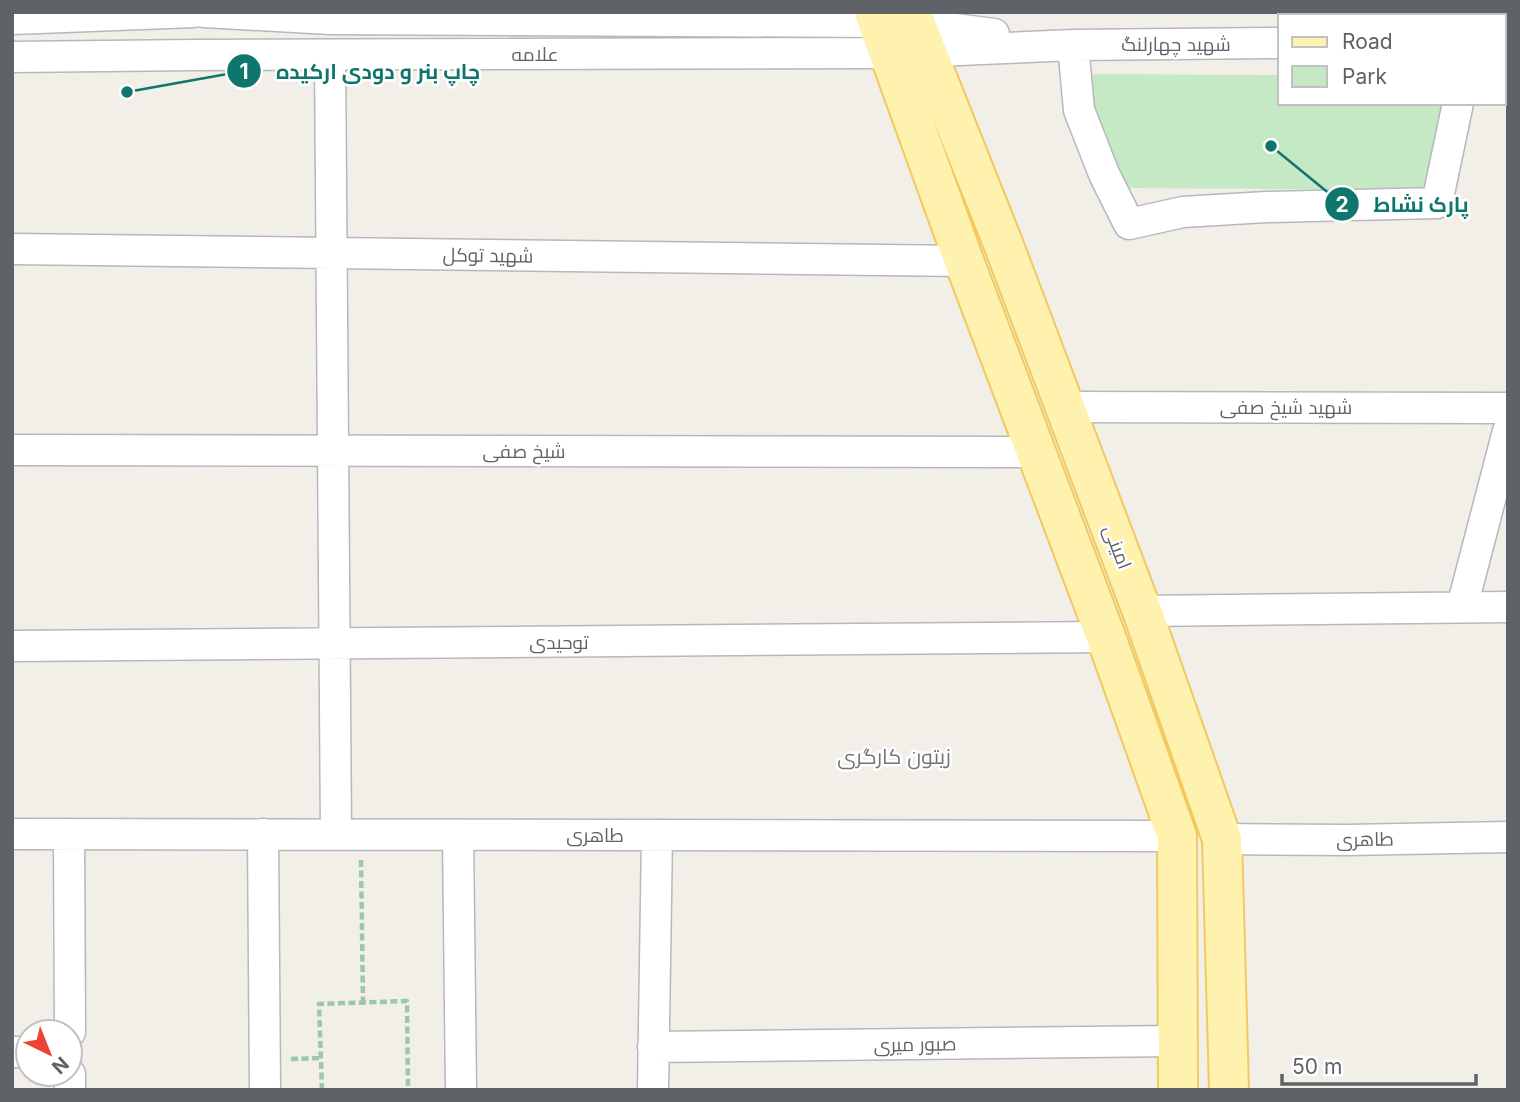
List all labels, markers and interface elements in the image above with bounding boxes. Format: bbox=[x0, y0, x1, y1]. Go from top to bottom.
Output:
legend bbox=[1278, 14, 1506, 105]
text: Road bbox=[1342, 29, 1393, 54]
street label: شهید چهارلنگ bbox=[1121, 33, 1231, 57]
street label: علامه bbox=[511, 43, 559, 66]
callout: چاپ بنر و دودی ارکیده bbox=[227, 50, 494, 92]
text: 1 bbox=[239, 59, 249, 84]
text: چاپ بنر و دودی ارکیده bbox=[276, 59, 480, 87]
text: Park bbox=[1342, 64, 1387, 89]
callout: پارک نشاط bbox=[1324, 183, 1482, 225]
text: 2 bbox=[1335, 192, 1349, 217]
text: پارک نشاط bbox=[1373, 192, 1469, 220]
street label: شهید توکل bbox=[443, 243, 533, 268]
street label: شهید شیخ صفی bbox=[1220, 396, 1352, 421]
street label: شیخ صفی bbox=[482, 440, 566, 465]
street label: امینی bbox=[1099, 522, 1136, 572]
street label: توحیدی bbox=[529, 631, 589, 654]
district label: زیتون کارگری bbox=[837, 744, 951, 770]
street label: طاهری bbox=[566, 824, 624, 847]
street label: طاهری bbox=[1336, 827, 1394, 852]
north arrow bbox=[14, 1018, 84, 1088]
street label: صبور میری bbox=[873, 1032, 957, 1057]
scale bar bbox=[1282, 1042, 1476, 1086]
text: N bbox=[47, 1052, 73, 1078]
text: 50 m bbox=[1292, 1054, 1342, 1079]

